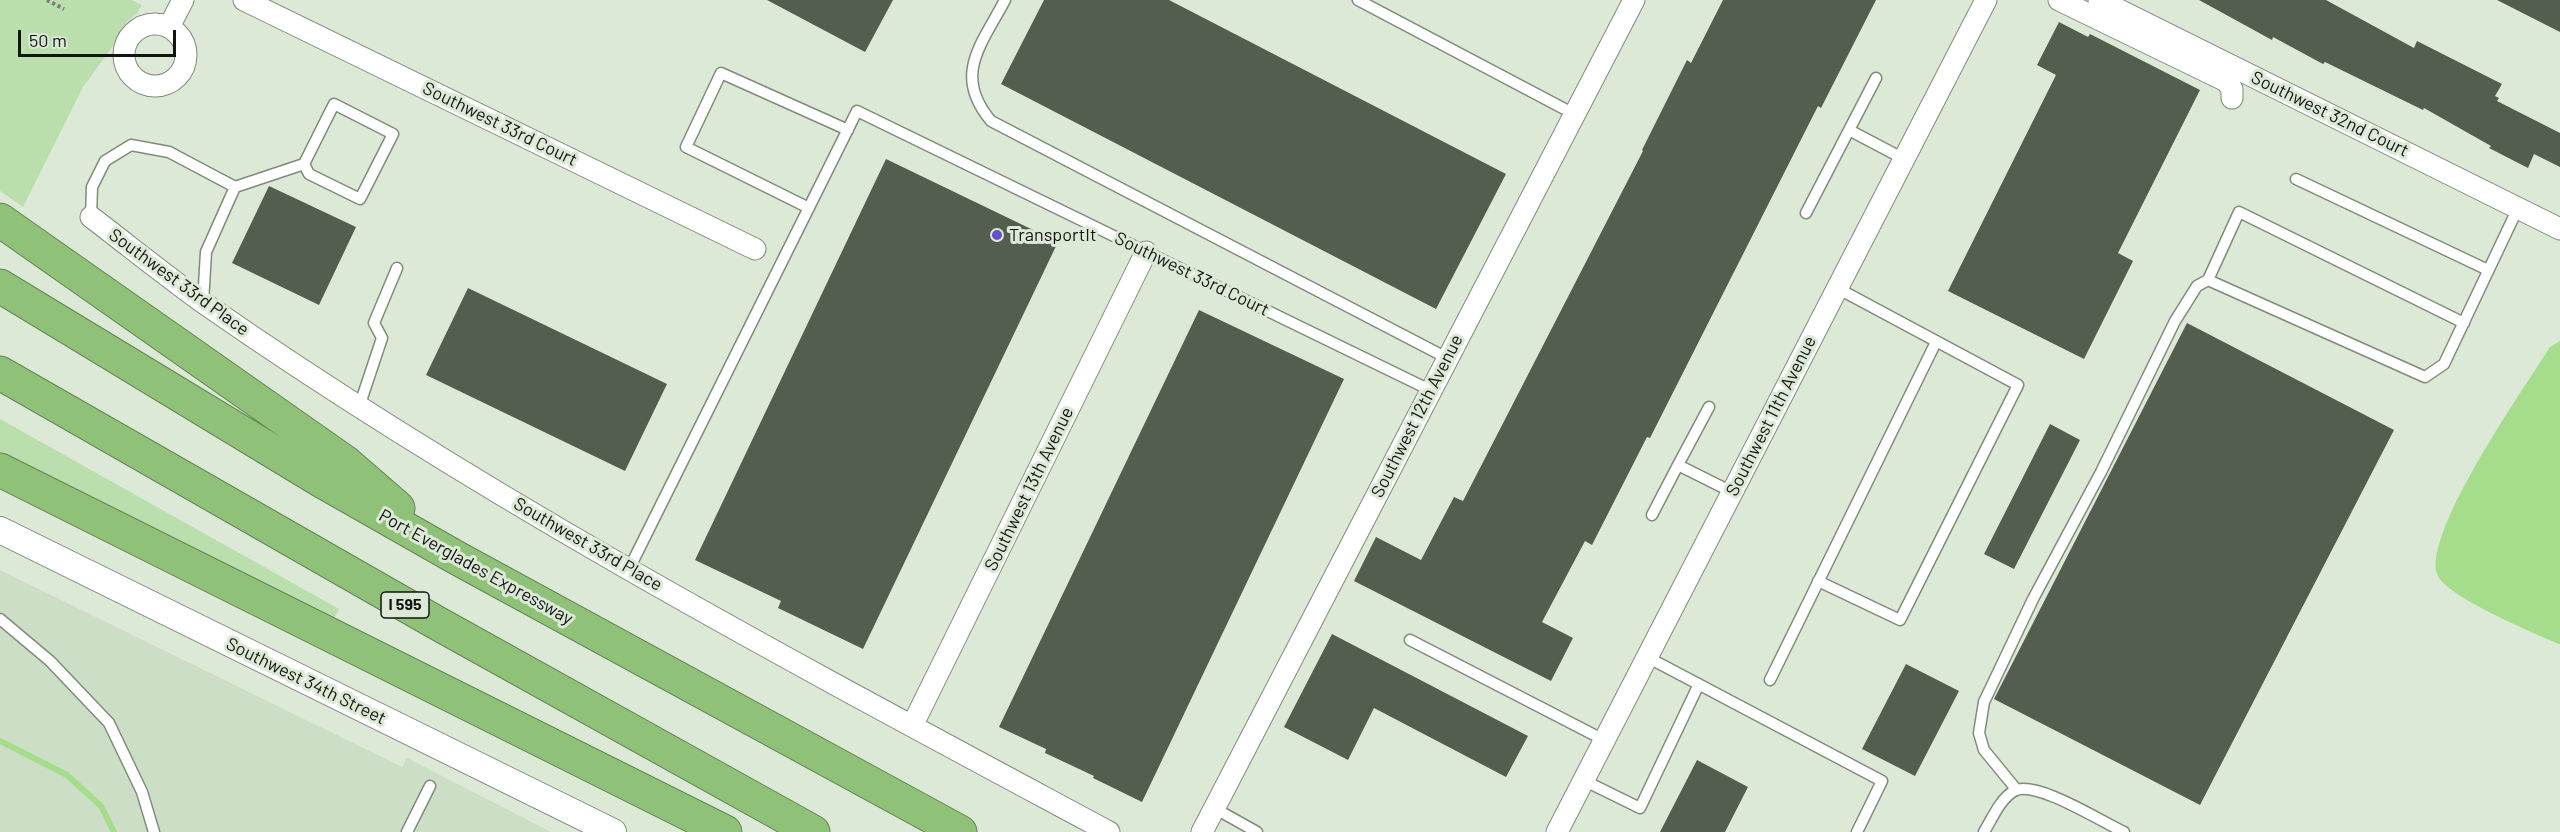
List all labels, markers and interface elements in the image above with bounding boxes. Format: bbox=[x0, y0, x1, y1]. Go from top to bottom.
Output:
scale bar bbox=[21, 18, 178, 56]
text: 50 m bbox=[29, 29, 67, 51]
street label: Southwest 32nd Court bbox=[2248, 66, 2412, 162]
street label: Southwest 33rd Court bbox=[419, 77, 581, 171]
street label: Southwest 33rd Place bbox=[105, 224, 253, 340]
place label: TransportIt bbox=[1009, 224, 1097, 246]
street label: Southwest 33rd Court bbox=[1111, 227, 1273, 321]
marker: TransportIt bbox=[990, 228, 1004, 242]
street label: Southwest 12th Avenue bbox=[1367, 331, 1467, 501]
street label: Southwest 11th Avenue bbox=[1721, 332, 1821, 500]
street label: Southwest 13th Avenue bbox=[980, 404, 1078, 574]
street label: Southwest 33rd Place bbox=[510, 493, 666, 595]
street label: Port Everglades Expressway bbox=[375, 505, 577, 629]
road number: I 595 bbox=[381, 592, 429, 618]
street label: Southwest 34th Street bbox=[223, 633, 389, 729]

